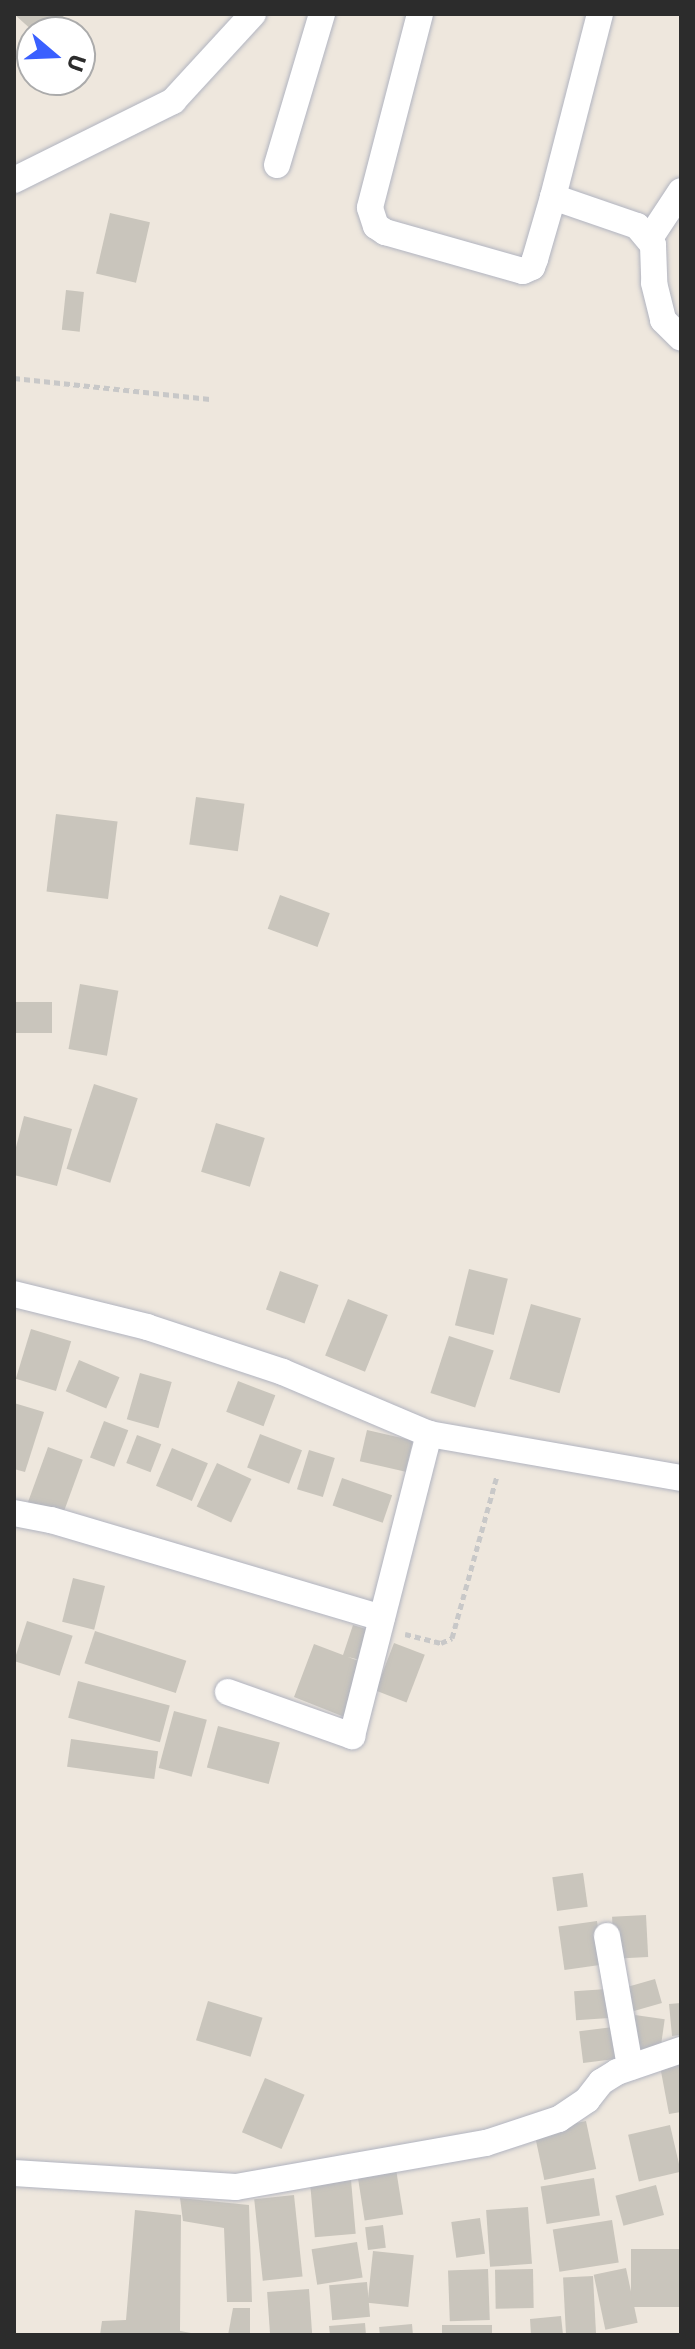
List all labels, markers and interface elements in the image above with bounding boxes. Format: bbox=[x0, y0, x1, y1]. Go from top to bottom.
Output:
north arrow bbox=[16, 16, 96, 96]
text: U bbox=[62, 51, 93, 75]

